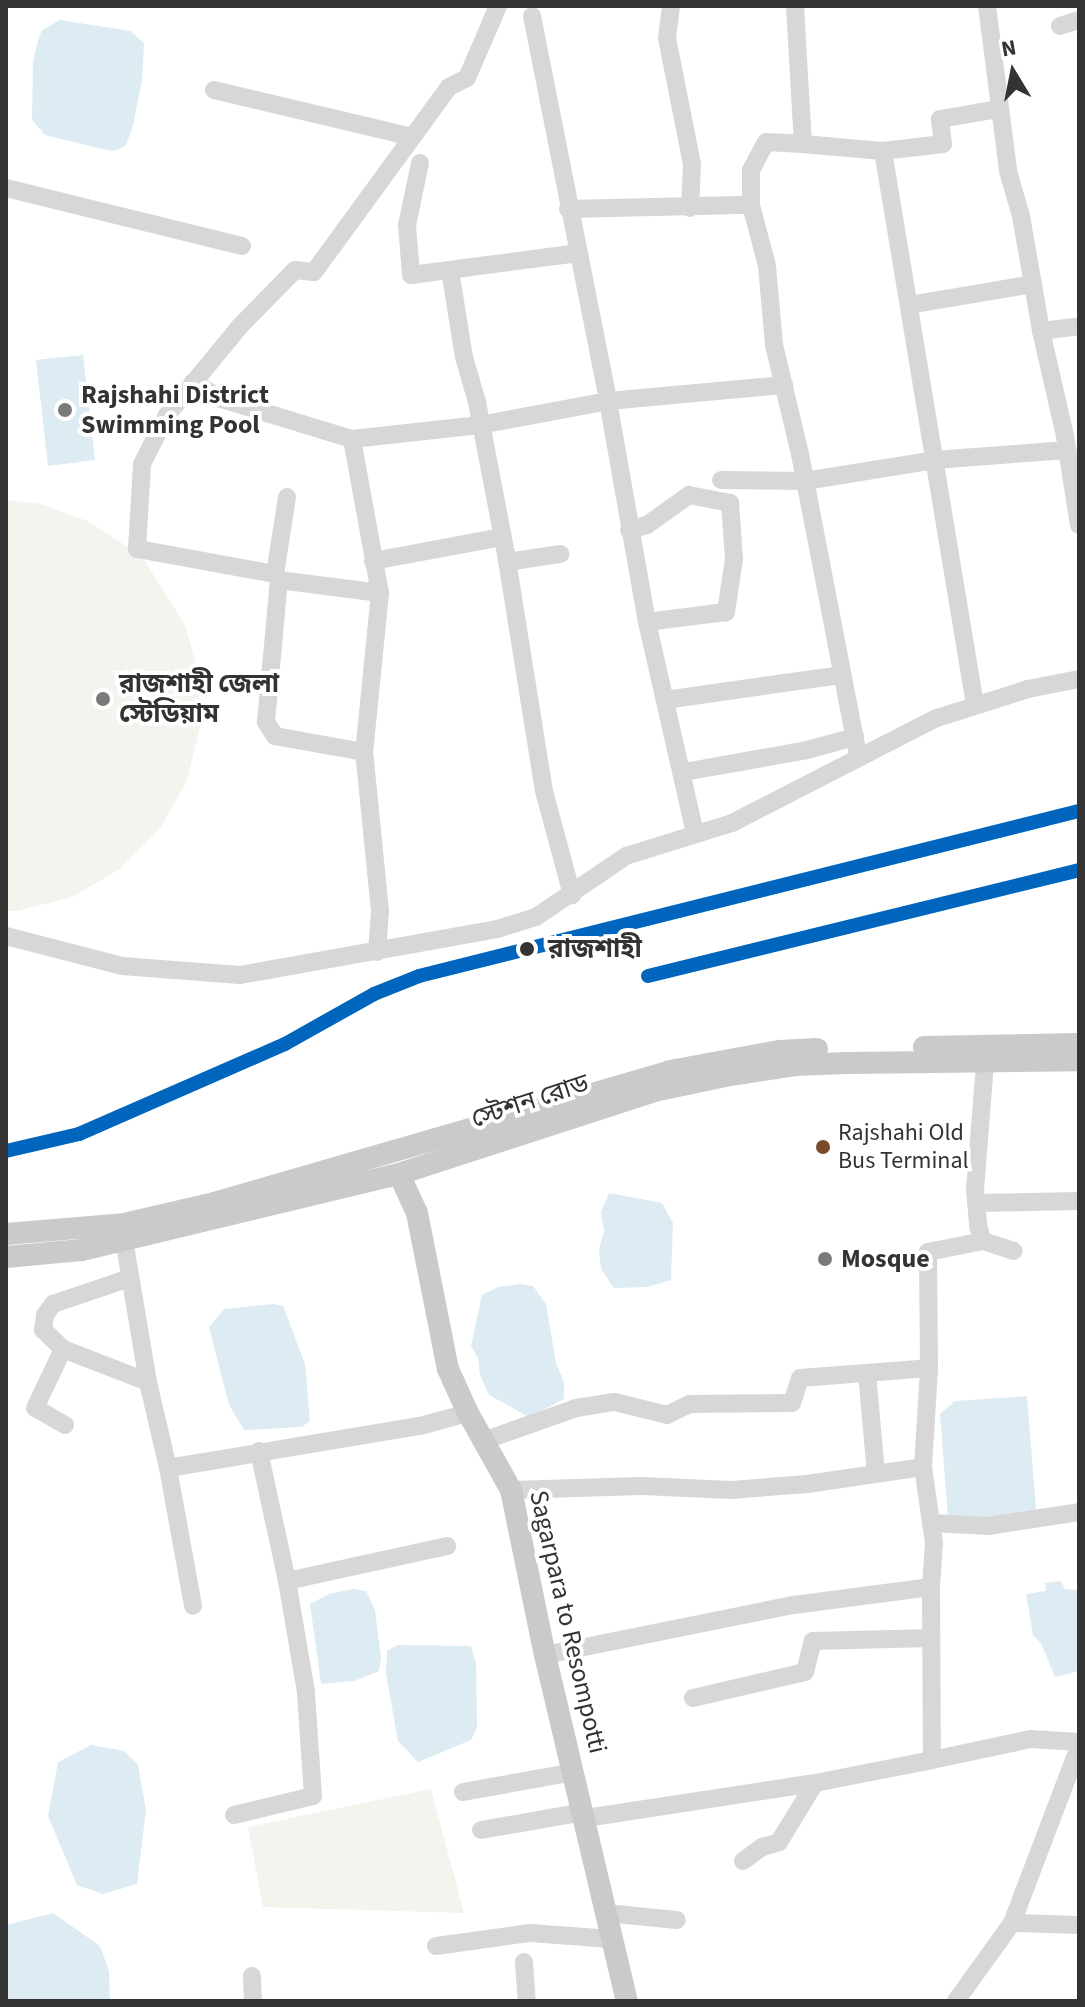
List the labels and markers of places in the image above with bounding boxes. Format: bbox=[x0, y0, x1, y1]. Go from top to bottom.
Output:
place label: Rajshahi District Swimming Pool bbox=[81, 379, 269, 440]
marker: Rajshahi District Swimming Pool bbox=[56, 401, 74, 419]
place label: রাজশাহী জেলা স্টেডিয়াম bbox=[119, 668, 279, 730]
marker: রাজশাহী জেলা স্টেডিয়াম bbox=[94, 690, 112, 708]
place label: রাজশাহী bbox=[548, 933, 642, 965]
marker: রাজশাহী bbox=[513, 935, 541, 963]
place label: Rajshahi Old Bus Terminal bbox=[838, 1119, 969, 1175]
marker: Rajshahi Old Bus Terminal bbox=[815, 1139, 831, 1155]
place label: Mosque bbox=[841, 1243, 930, 1275]
marker: Mosque bbox=[816, 1250, 834, 1268]

